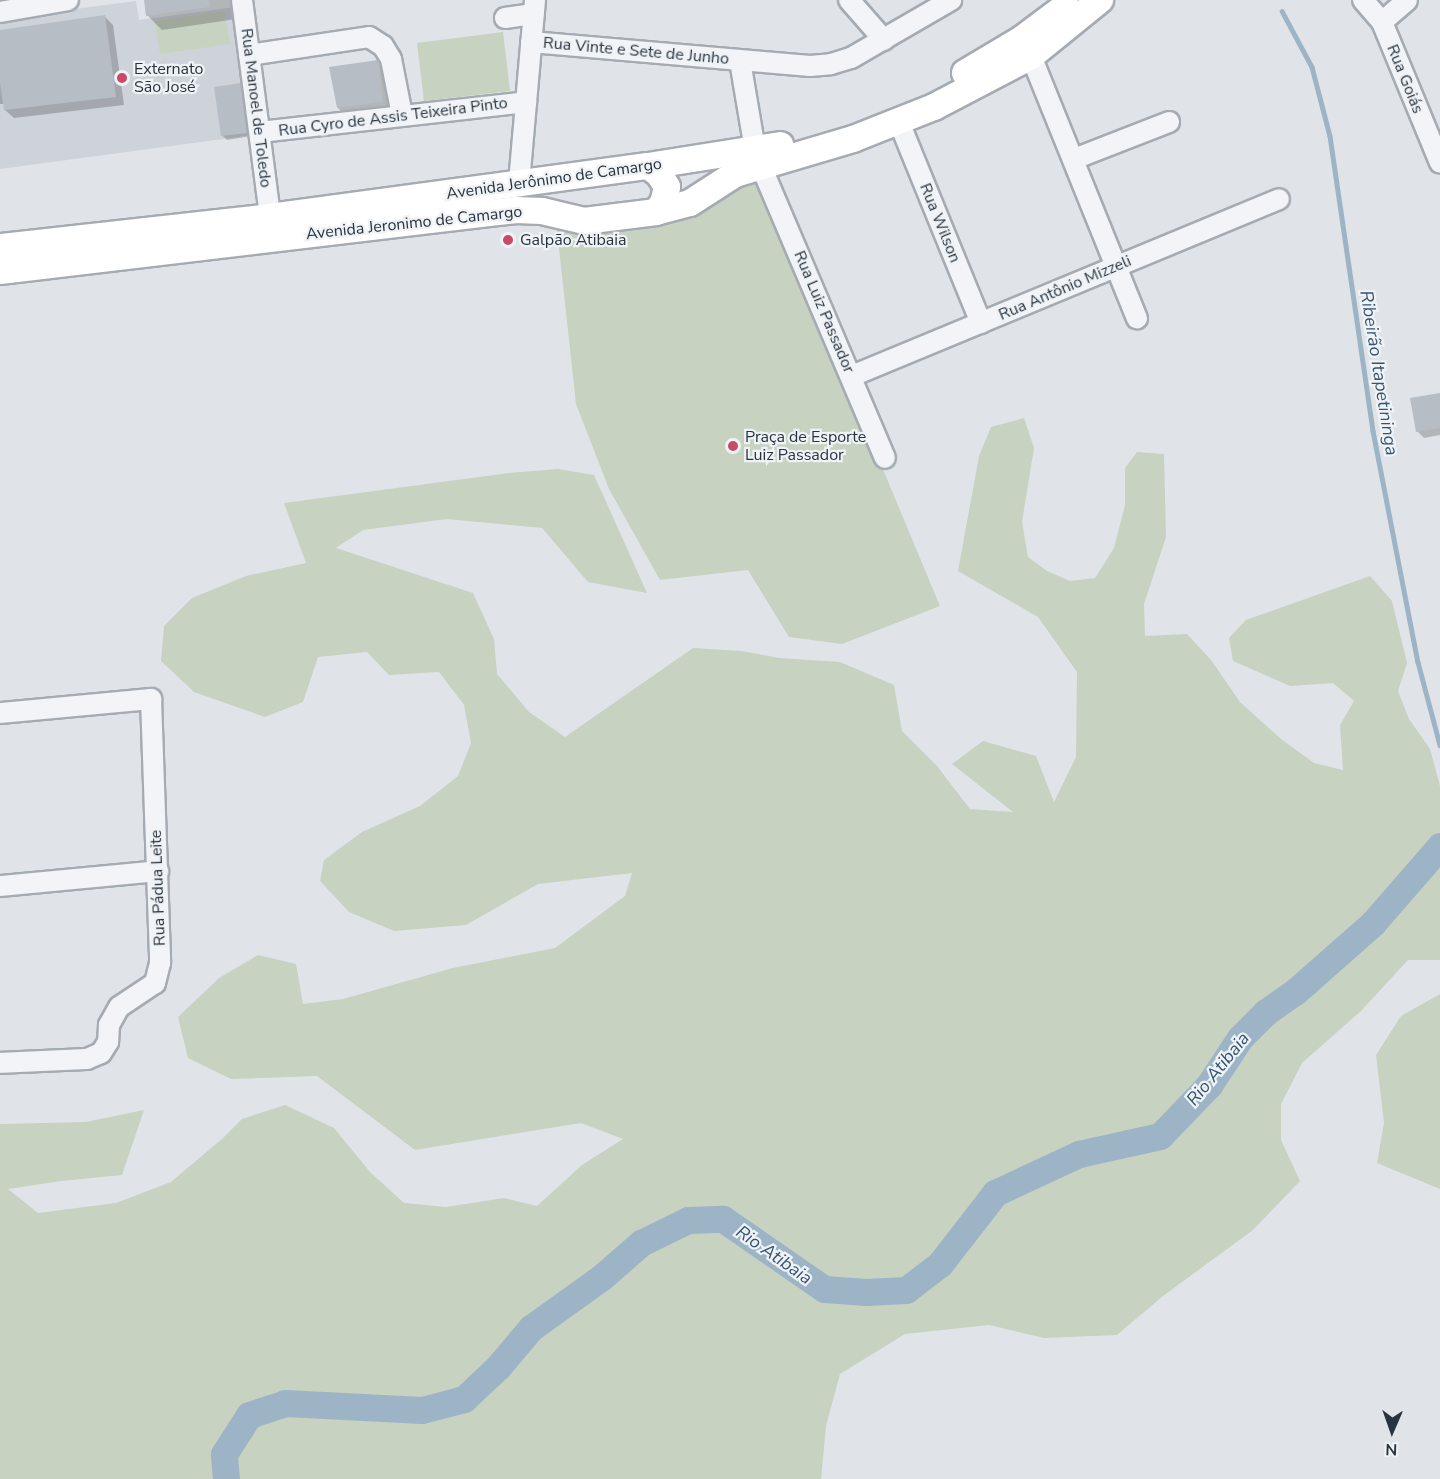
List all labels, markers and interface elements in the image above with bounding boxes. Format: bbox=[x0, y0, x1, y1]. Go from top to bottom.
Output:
street label: Rua Manoel de Toledo bbox=[237, 27, 275, 189]
street label: Rua Vinte e Sete de Junho bbox=[542, 33, 730, 69]
street label: Rua Goiás bbox=[1382, 42, 1428, 116]
place label: Externato São José bbox=[134, 59, 203, 97]
marker: Externato São José bbox=[115, 71, 129, 85]
street label: Rua Cyro de Assis Teixeira Pinto bbox=[277, 93, 509, 141]
street label: Avenida Jerônimo de Camargo bbox=[445, 154, 663, 204]
street label: Rua Wilson bbox=[915, 180, 965, 266]
street label: Avenida Jeronimo de Camargo bbox=[305, 202, 523, 244]
place label: Galpão Atibaia bbox=[520, 230, 626, 250]
marker: Galpão Atibaia bbox=[501, 233, 515, 247]
street label: Rua Luiz Passador bbox=[790, 248, 858, 376]
street label: Rua Antônio Mizzeli bbox=[996, 251, 1134, 325]
water label: Ribeirão Itapetininga bbox=[1355, 289, 1403, 457]
place label: Praça de Esporte Luiz Passador bbox=[745, 427, 866, 465]
marker: Praça de Esporte Luiz Passador bbox=[726, 439, 740, 453]
street label: Rua Pádua Leite bbox=[146, 830, 170, 946]
water label: Rio Atibaia bbox=[1182, 1028, 1254, 1110]
water label: Rio Atibaia bbox=[732, 1221, 816, 1289]
north arrow bbox=[1362, 1401, 1422, 1461]
text: N bbox=[1385, 1438, 1398, 1460]

